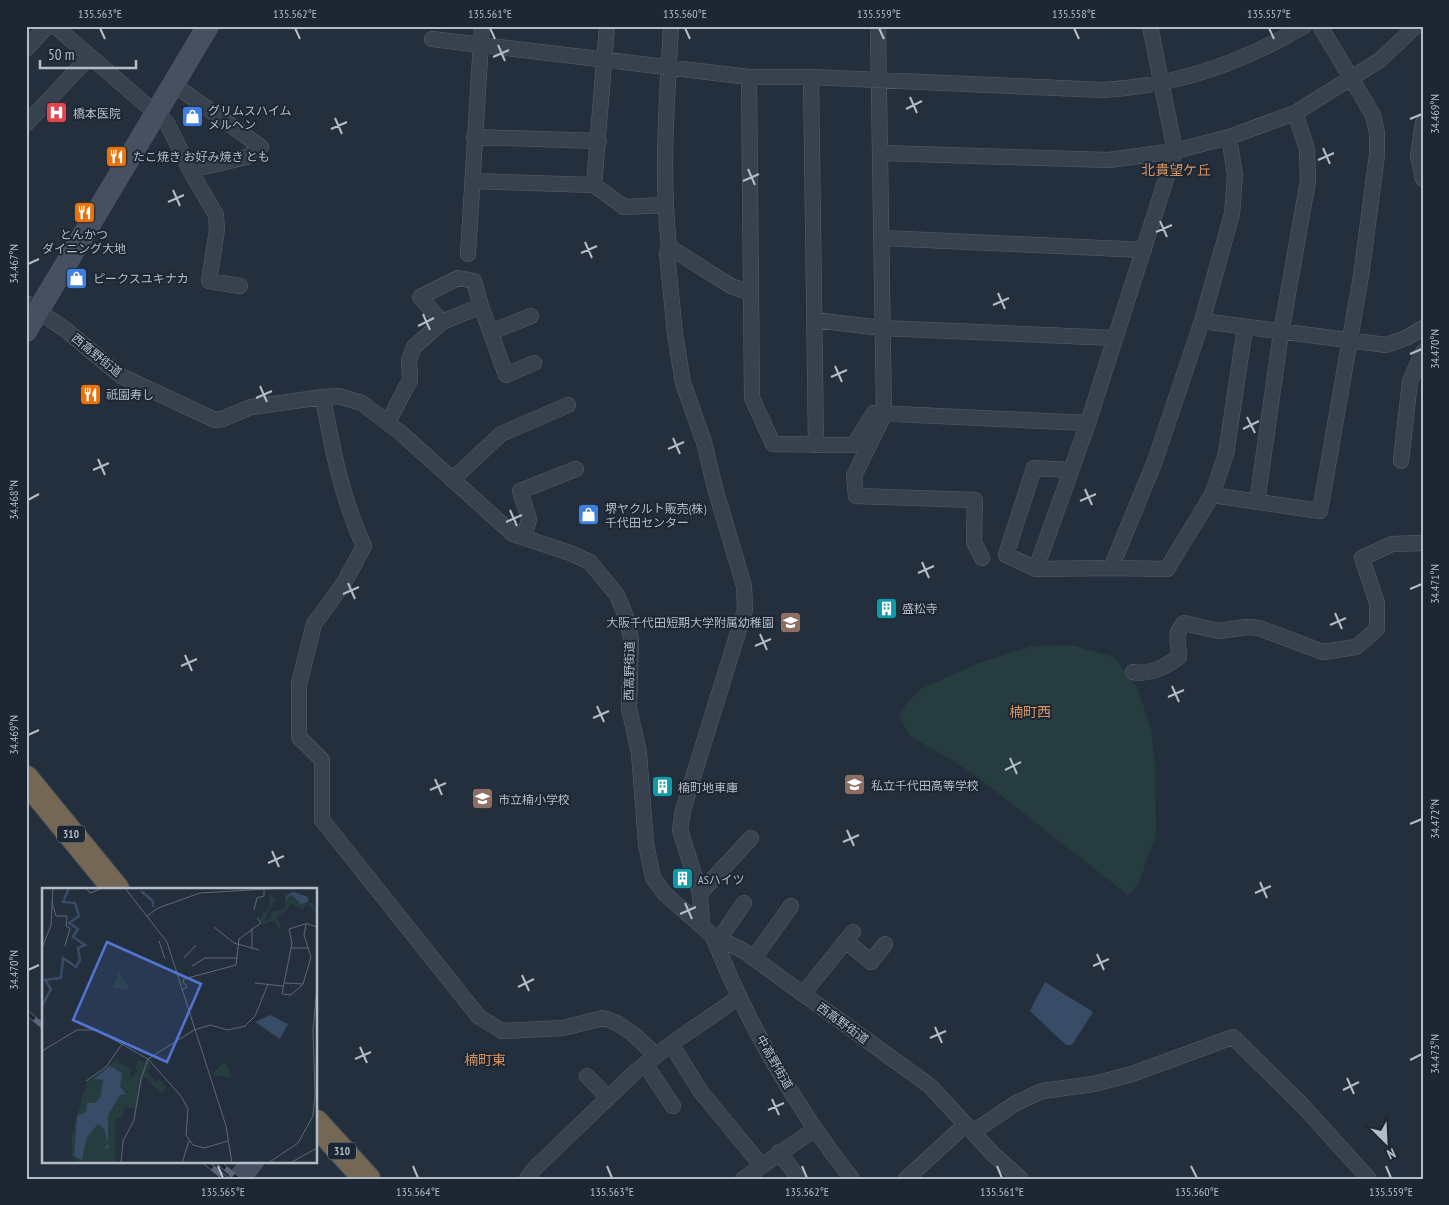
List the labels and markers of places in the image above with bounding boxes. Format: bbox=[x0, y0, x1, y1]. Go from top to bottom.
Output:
hospital icon: 橋本医院 bbox=[45, 101, 69, 125]
place label: グリムスハイム メルヘン bbox=[208, 103, 292, 132]
shop icon: グリムスハイム メルヘン bbox=[180, 105, 204, 129]
place label: 橋本医院 bbox=[73, 106, 121, 121]
restaurant icon: たこ焼き お好み焼き とも bbox=[105, 144, 129, 168]
place label: たこ焼き お好み焼き とも bbox=[133, 149, 270, 164]
restaurant icon: とんかつ ダイニング大地 bbox=[72, 201, 96, 225]
place label: とんかつ ダイニング大地 bbox=[42, 227, 126, 256]
shop icon: ピークスユキナカ bbox=[65, 266, 89, 290]
place label: ピークスユキナカ bbox=[93, 271, 189, 286]
restaurant icon: 祇園寿し bbox=[78, 382, 102, 406]
place label: 祇園寿し bbox=[106, 387, 154, 402]
place label: 堺ヤクルト販売(株) 千代田センター bbox=[605, 501, 706, 530]
shop icon: 堺ヤクルト販売(株) 千代田センター bbox=[577, 503, 601, 527]
building icon: 盛松寺 bbox=[874, 596, 898, 620]
place label: 盛松寺 bbox=[902, 601, 938, 616]
school or university icon: 大阪千代田短期大学附属幼稚園 bbox=[778, 610, 802, 634]
place label: 大阪千代田短期大学附属幼稚園 bbox=[606, 615, 774, 630]
school or university icon: 私立千代田高等学校 bbox=[843, 773, 867, 797]
building icon: 楠町地車庫 bbox=[650, 775, 674, 799]
place label: 私立千代田高等学校 bbox=[871, 778, 979, 793]
place label: 楠町地車庫 bbox=[678, 780, 738, 795]
school or university icon: 市立楠小学校 bbox=[470, 787, 494, 811]
place label: 市立楠小学校 bbox=[498, 792, 570, 807]
building icon: ASハイツ bbox=[670, 867, 694, 891]
place label: ASハイツ bbox=[698, 872, 745, 887]

